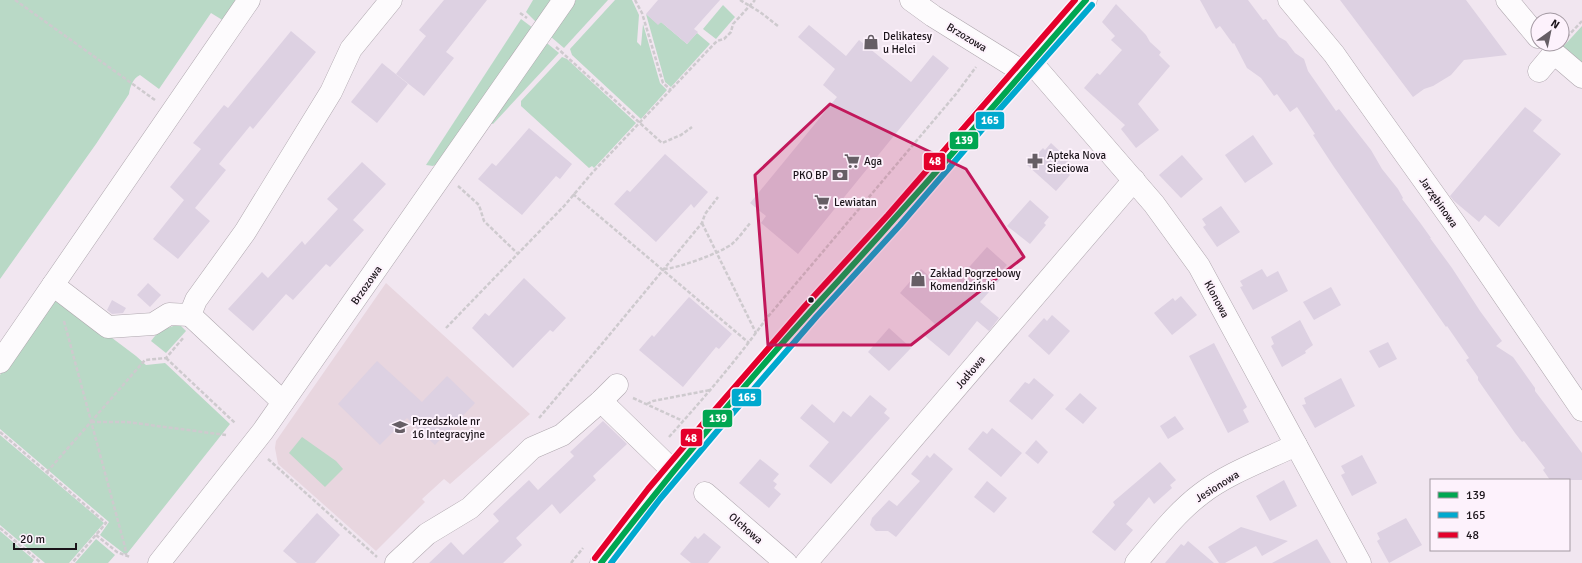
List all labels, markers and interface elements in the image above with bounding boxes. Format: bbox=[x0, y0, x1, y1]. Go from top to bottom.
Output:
north arrow bbox=[1530, 12, 1570, 52]
text: N bbox=[1548, 16, 1562, 32]
street label: Brzozowa bbox=[944, 20, 990, 55]
place label: Delikatesy u Helci bbox=[883, 30, 933, 56]
shop icon: Delikatesy u Helci bbox=[862, 33, 880, 51]
line badge: 165 bbox=[975, 111, 1005, 130]
text: 165 bbox=[981, 114, 999, 127]
line badge: 139 bbox=[949, 131, 979, 150]
text: 139 bbox=[955, 134, 973, 147]
place label: Apteka Nova Sieciowa bbox=[1047, 149, 1106, 175]
supermarket icon: Aga bbox=[843, 152, 861, 170]
line badge: 48 bbox=[923, 152, 946, 171]
pharmacy icon: Apteka Nova Sieciowa bbox=[1026, 152, 1044, 170]
place label: Aga bbox=[864, 155, 882, 168]
text: 48 bbox=[929, 155, 941, 168]
bank icon: PKO BP bbox=[831, 166, 849, 184]
place label: PKO BP bbox=[793, 169, 828, 182]
street label: Jarzębinowa bbox=[1417, 175, 1461, 230]
supermarket icon: Lewiatan bbox=[813, 193, 831, 211]
place label: Lewiatan bbox=[834, 196, 877, 209]
street label: Brzozowa bbox=[348, 263, 385, 307]
place label: Zakład Pogrzebowy Komendziński bbox=[930, 267, 1022, 293]
shop icon: Zakład Pogrzebowy Komendziński bbox=[909, 270, 927, 288]
street label: Klonowa bbox=[1201, 278, 1232, 320]
unlabelled marker bbox=[806, 295, 816, 305]
street label: Jodłowa bbox=[953, 353, 988, 392]
line badge: 165 bbox=[731, 388, 762, 407]
text: 165 bbox=[738, 391, 756, 404]
line badge: 139 bbox=[702, 409, 733, 428]
text: 139 bbox=[709, 412, 727, 425]
place label: Przedszkole nr 16 Integracyjne bbox=[412, 415, 485, 441]
school or university icon: Przedszkole nr 16 Integracyjne bbox=[391, 418, 409, 436]
line badge: 48 bbox=[680, 428, 703, 447]
text: 48 bbox=[685, 432, 697, 445]
street label: Jesionowa bbox=[1193, 468, 1242, 505]
legend bbox=[1430, 479, 1570, 551]
text: 139 bbox=[1466, 488, 1485, 503]
text: 165 bbox=[1466, 508, 1485, 523]
street label: Olchowa bbox=[726, 510, 766, 547]
scale bar bbox=[14, 525, 76, 551]
text: 48 bbox=[1466, 528, 1479, 543]
text: 20 m bbox=[20, 532, 45, 547]

